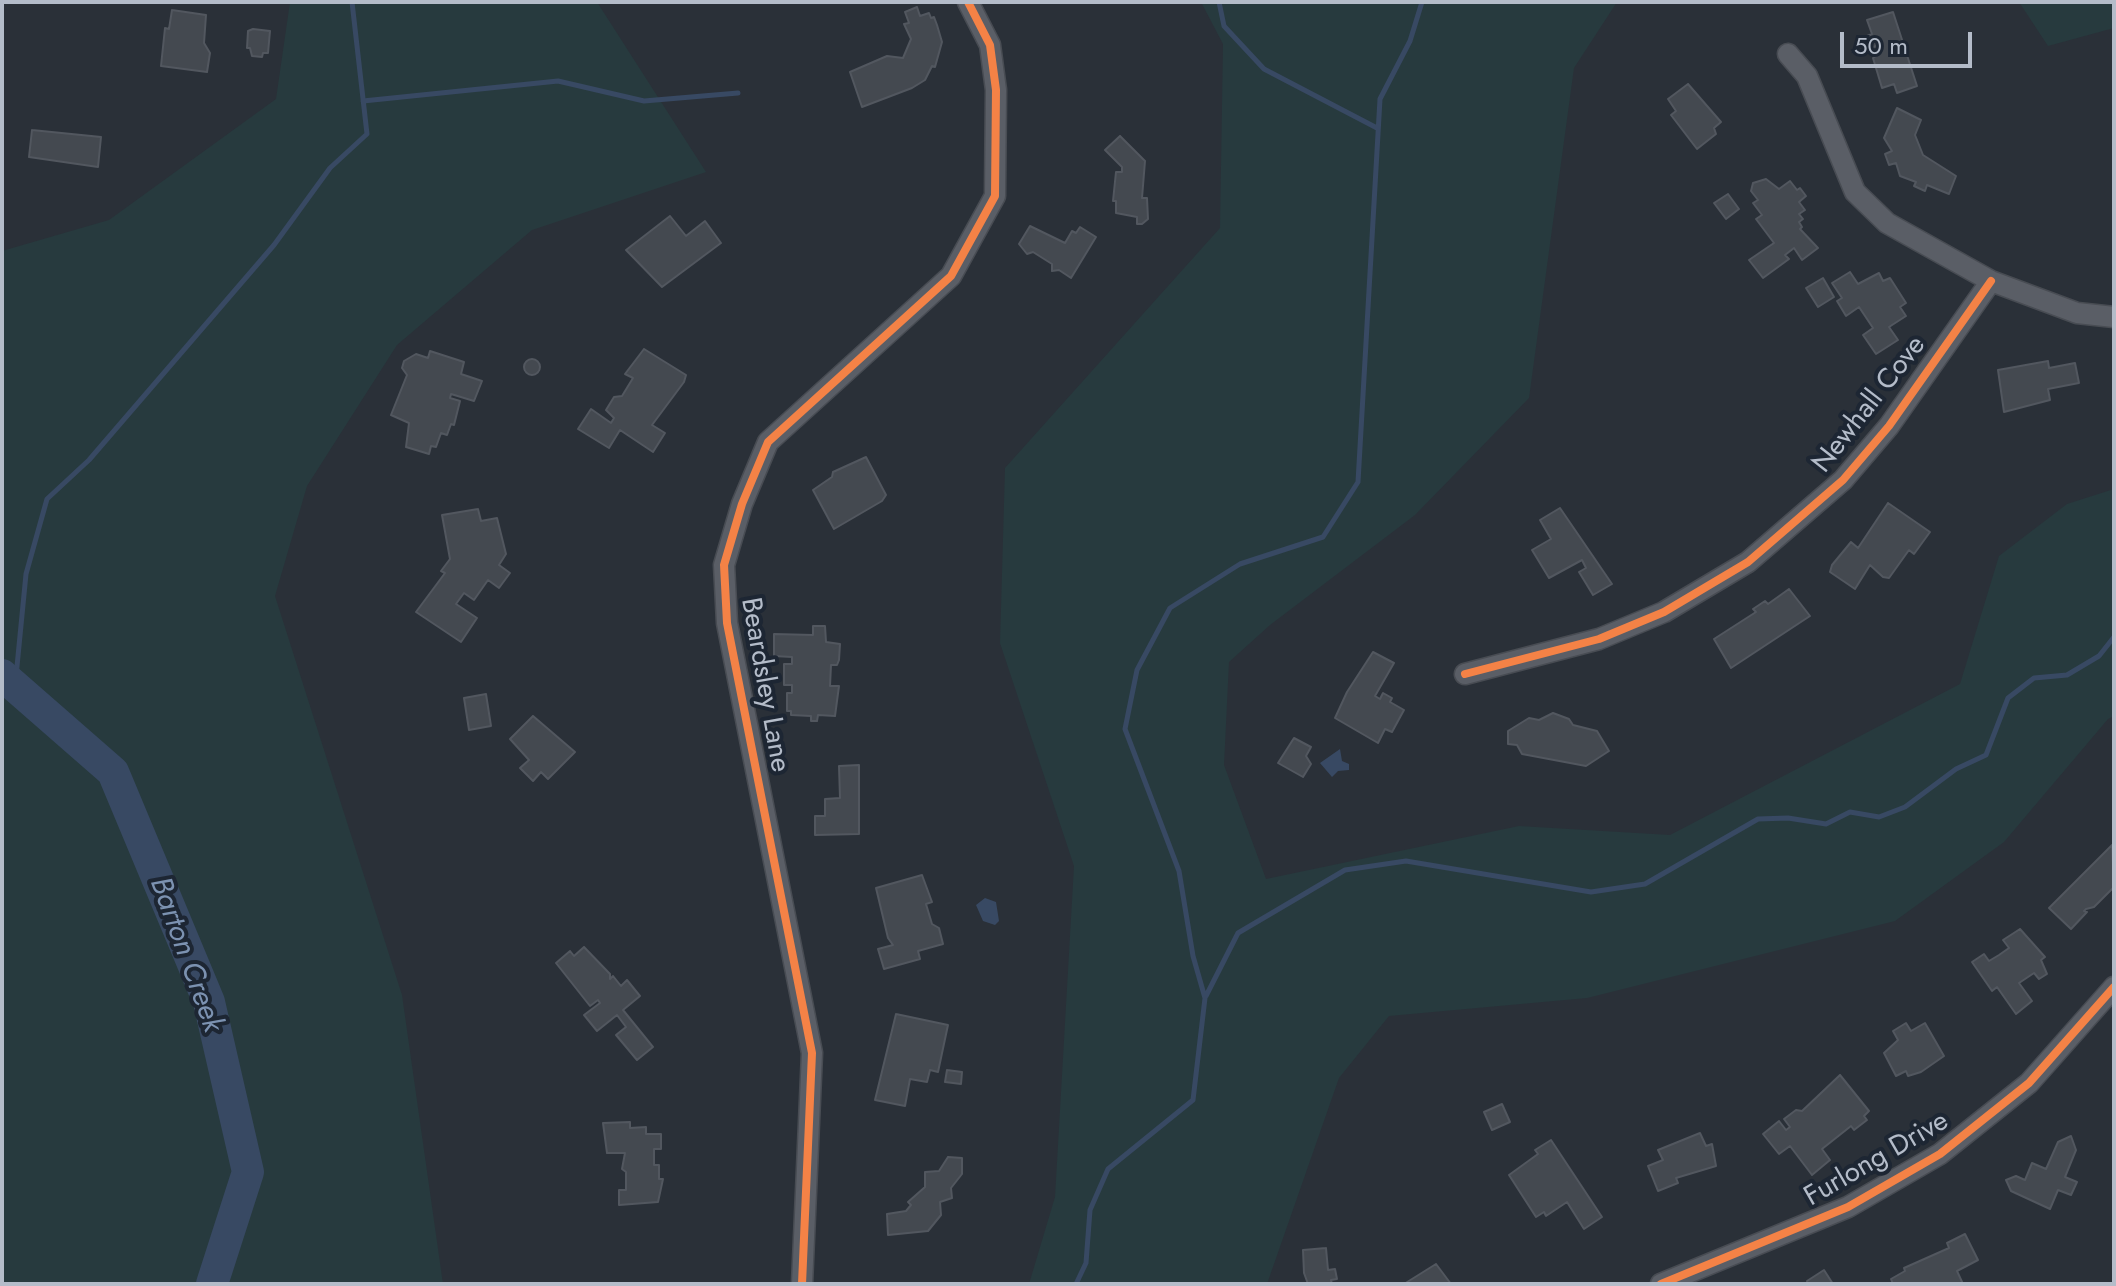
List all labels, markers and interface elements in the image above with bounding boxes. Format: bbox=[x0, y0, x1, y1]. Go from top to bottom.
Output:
scale bar bbox=[1844, 16, 1976, 66]
text: 50 m bbox=[1854, 28, 1908, 63]
street label: Newhall Cove bbox=[1806, 330, 1934, 480]
street label: Beardsley Lane bbox=[732, 595, 796, 775]
water label: Barton Creek bbox=[140, 873, 230, 1037]
street label: Furlong Drive bbox=[1799, 1105, 1955, 1215]

